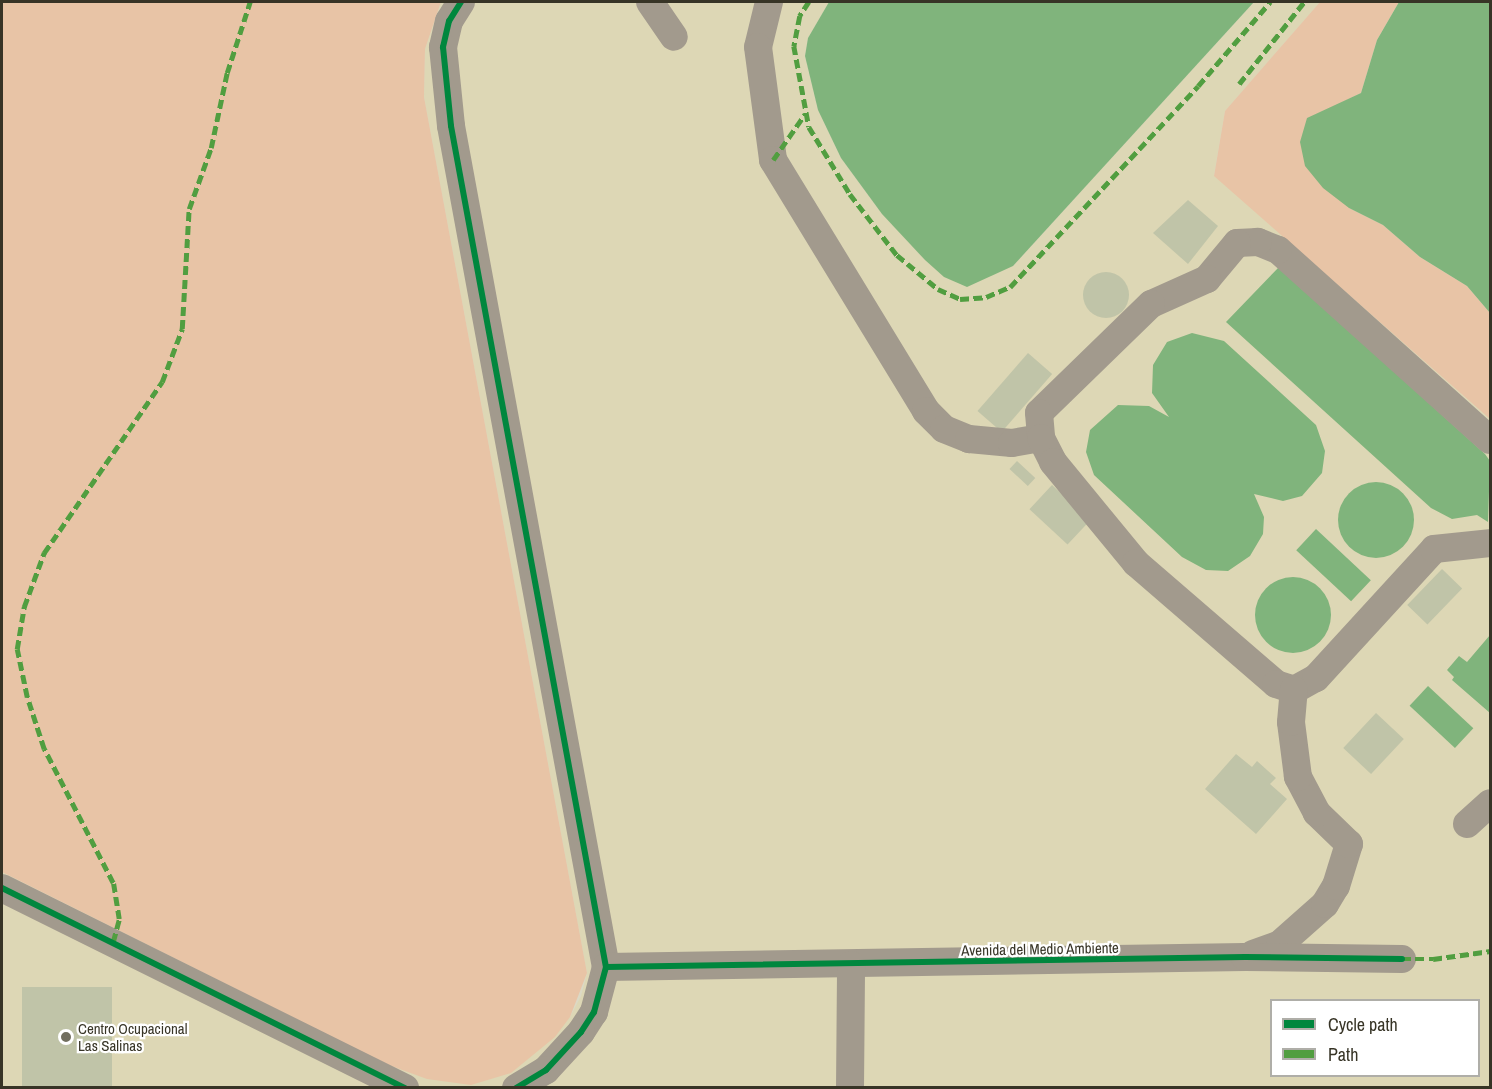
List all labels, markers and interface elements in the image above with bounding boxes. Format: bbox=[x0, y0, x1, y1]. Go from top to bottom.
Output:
street label: Avenida del Medio Ambiente bbox=[961, 939, 1119, 959]
legend bbox=[1270, 999, 1480, 1077]
text: Cycle path bbox=[1328, 1012, 1398, 1037]
place label: Centro Ocupacional Las Salinas bbox=[78, 1019, 187, 1054]
marker: Centro Ocupacional Las Salinas bbox=[59, 1030, 73, 1044]
text: Path bbox=[1328, 1042, 1358, 1067]

